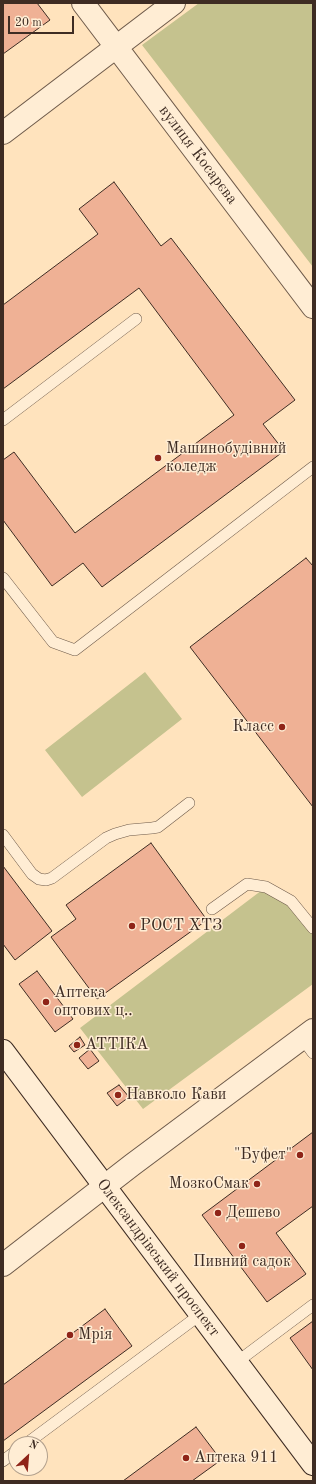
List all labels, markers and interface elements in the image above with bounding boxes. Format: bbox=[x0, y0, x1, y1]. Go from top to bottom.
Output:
scale bar bbox=[10, 8, 76, 34]
text: 20 m bbox=[15, 17, 42, 29]
street label: вулиця Косарєва bbox=[155, 102, 241, 208]
place label: Машинобудівний коледж bbox=[166, 439, 286, 477]
marker: Машинобудівний коледж bbox=[153, 453, 163, 463]
place label: Класс bbox=[232, 717, 274, 737]
marker: Класс bbox=[277, 722, 287, 732]
place label: РОСТ ХТЗ bbox=[140, 916, 222, 936]
marker: РОСТ ХТЗ bbox=[127, 921, 137, 931]
place label: Аптека оптових ц‥ bbox=[54, 983, 133, 1021]
marker: Аптека оптових ц‥ bbox=[41, 997, 51, 1007]
place label: АТТІКА bbox=[85, 1035, 148, 1055]
marker: АТТІКА bbox=[72, 1040, 82, 1050]
place label: Навколо Кави bbox=[126, 1085, 226, 1105]
marker: Навколо Кави bbox=[113, 1090, 123, 1100]
place label: "Буфет" bbox=[234, 1145, 292, 1165]
marker: "Буфет" bbox=[295, 1150, 305, 1160]
place label: МозкоСмак bbox=[169, 1174, 249, 1194]
street label: Олександрівський проспект bbox=[92, 1175, 224, 1341]
marker: МозкоСмак bbox=[252, 1179, 262, 1189]
place label: Дешево bbox=[226, 1203, 280, 1223]
marker: Дешево bbox=[213, 1208, 223, 1218]
marker: Пивний садок bbox=[237, 1241, 247, 1251]
place label: Пивний садок bbox=[193, 1252, 291, 1272]
place label: Мрiя bbox=[78, 1325, 112, 1345]
marker: Мрiя bbox=[65, 1330, 75, 1340]
north arrow bbox=[8, 1436, 48, 1476]
text: N bbox=[27, 1439, 39, 1452]
place label: Аптека 911 bbox=[194, 1448, 278, 1468]
marker: Аптека 911 bbox=[181, 1453, 191, 1463]

